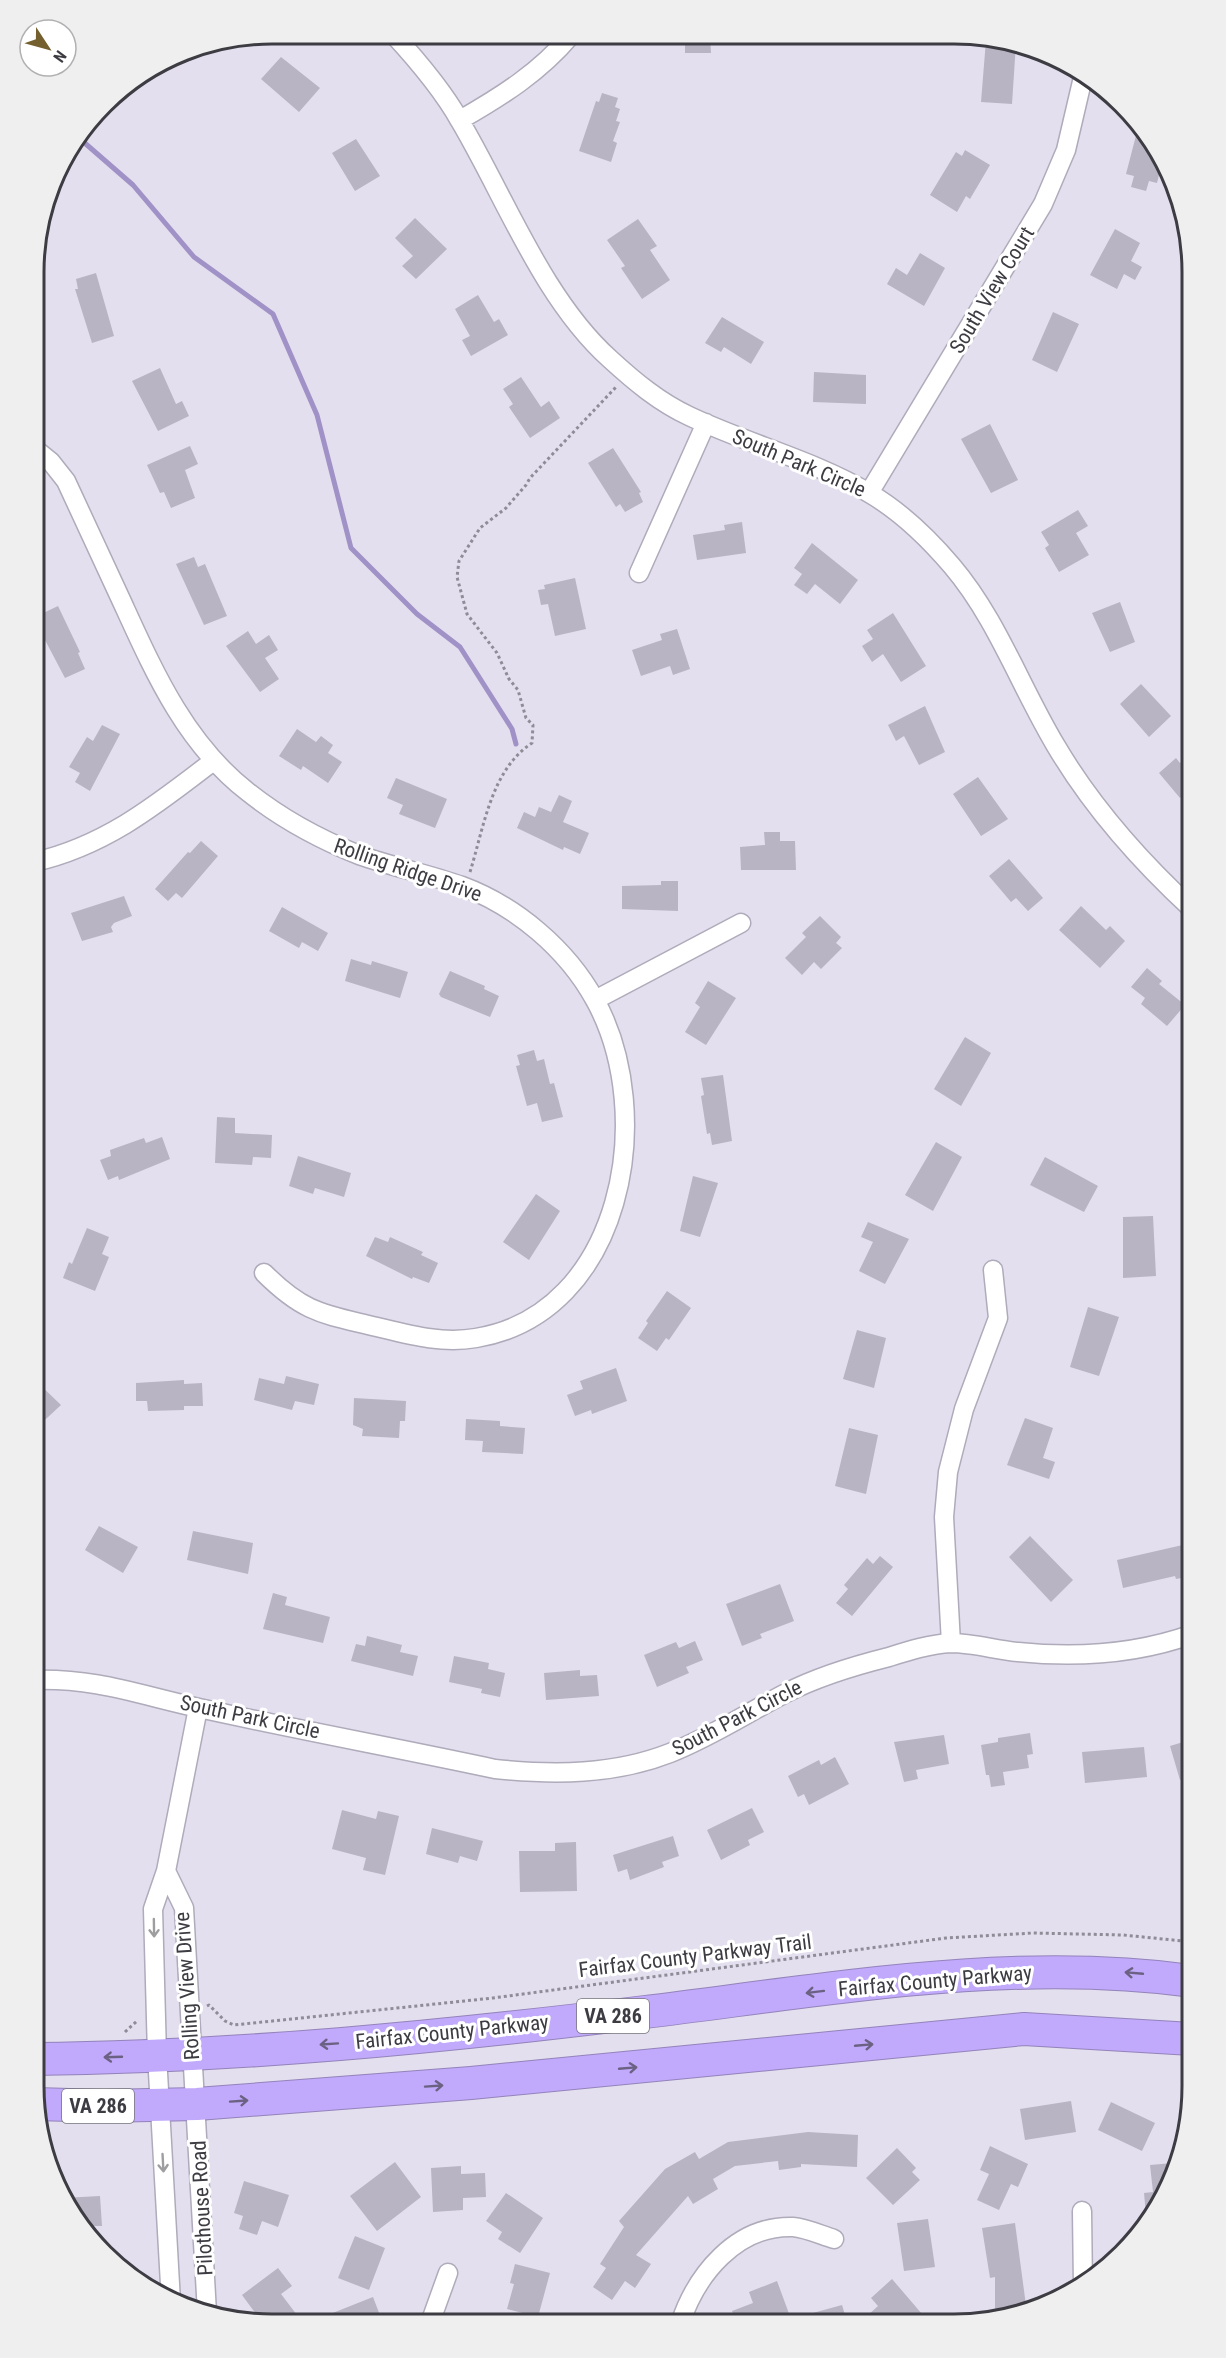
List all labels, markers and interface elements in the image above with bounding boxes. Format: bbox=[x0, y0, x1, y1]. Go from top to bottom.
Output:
north arrow bbox=[18, 18, 78, 78]
text: N bbox=[49, 47, 70, 66]
street label: South View Court bbox=[945, 222, 1039, 358]
street label: South Park Circle bbox=[729, 424, 869, 502]
street label: Rolling Ridge Drive bbox=[331, 833, 485, 907]
street label: South Park Circle bbox=[668, 1675, 806, 1761]
street label: South Park Circle bbox=[178, 1690, 322, 1744]
street label: Rolling View Drive bbox=[170, 1911, 204, 2061]
one-way arrow bbox=[148, 1917, 159, 1937]
street label: Fairfax County Parkway Trail bbox=[577, 1930, 813, 1982]
street label: Fairfax County Parkway bbox=[837, 1961, 1033, 2001]
one-way arrow bbox=[1125, 1967, 1145, 1978]
one-way arrow bbox=[805, 1986, 825, 1997]
road number: VA 286 bbox=[577, 1999, 649, 2033]
street label: Fairfax County Parkway bbox=[354, 2010, 550, 2054]
one-way arrow bbox=[319, 2039, 339, 2050]
one-way arrow bbox=[854, 2039, 873, 2050]
one-way arrow bbox=[103, 2051, 123, 2063]
one-way arrow bbox=[618, 2062, 638, 2073]
one-way arrow bbox=[423, 2080, 443, 2091]
road number: VA 286 bbox=[62, 2089, 134, 2123]
one-way arrow bbox=[229, 2095, 249, 2106]
street label: Pilothouse Road bbox=[186, 2140, 218, 2276]
one-way arrow bbox=[158, 2153, 169, 2173]

